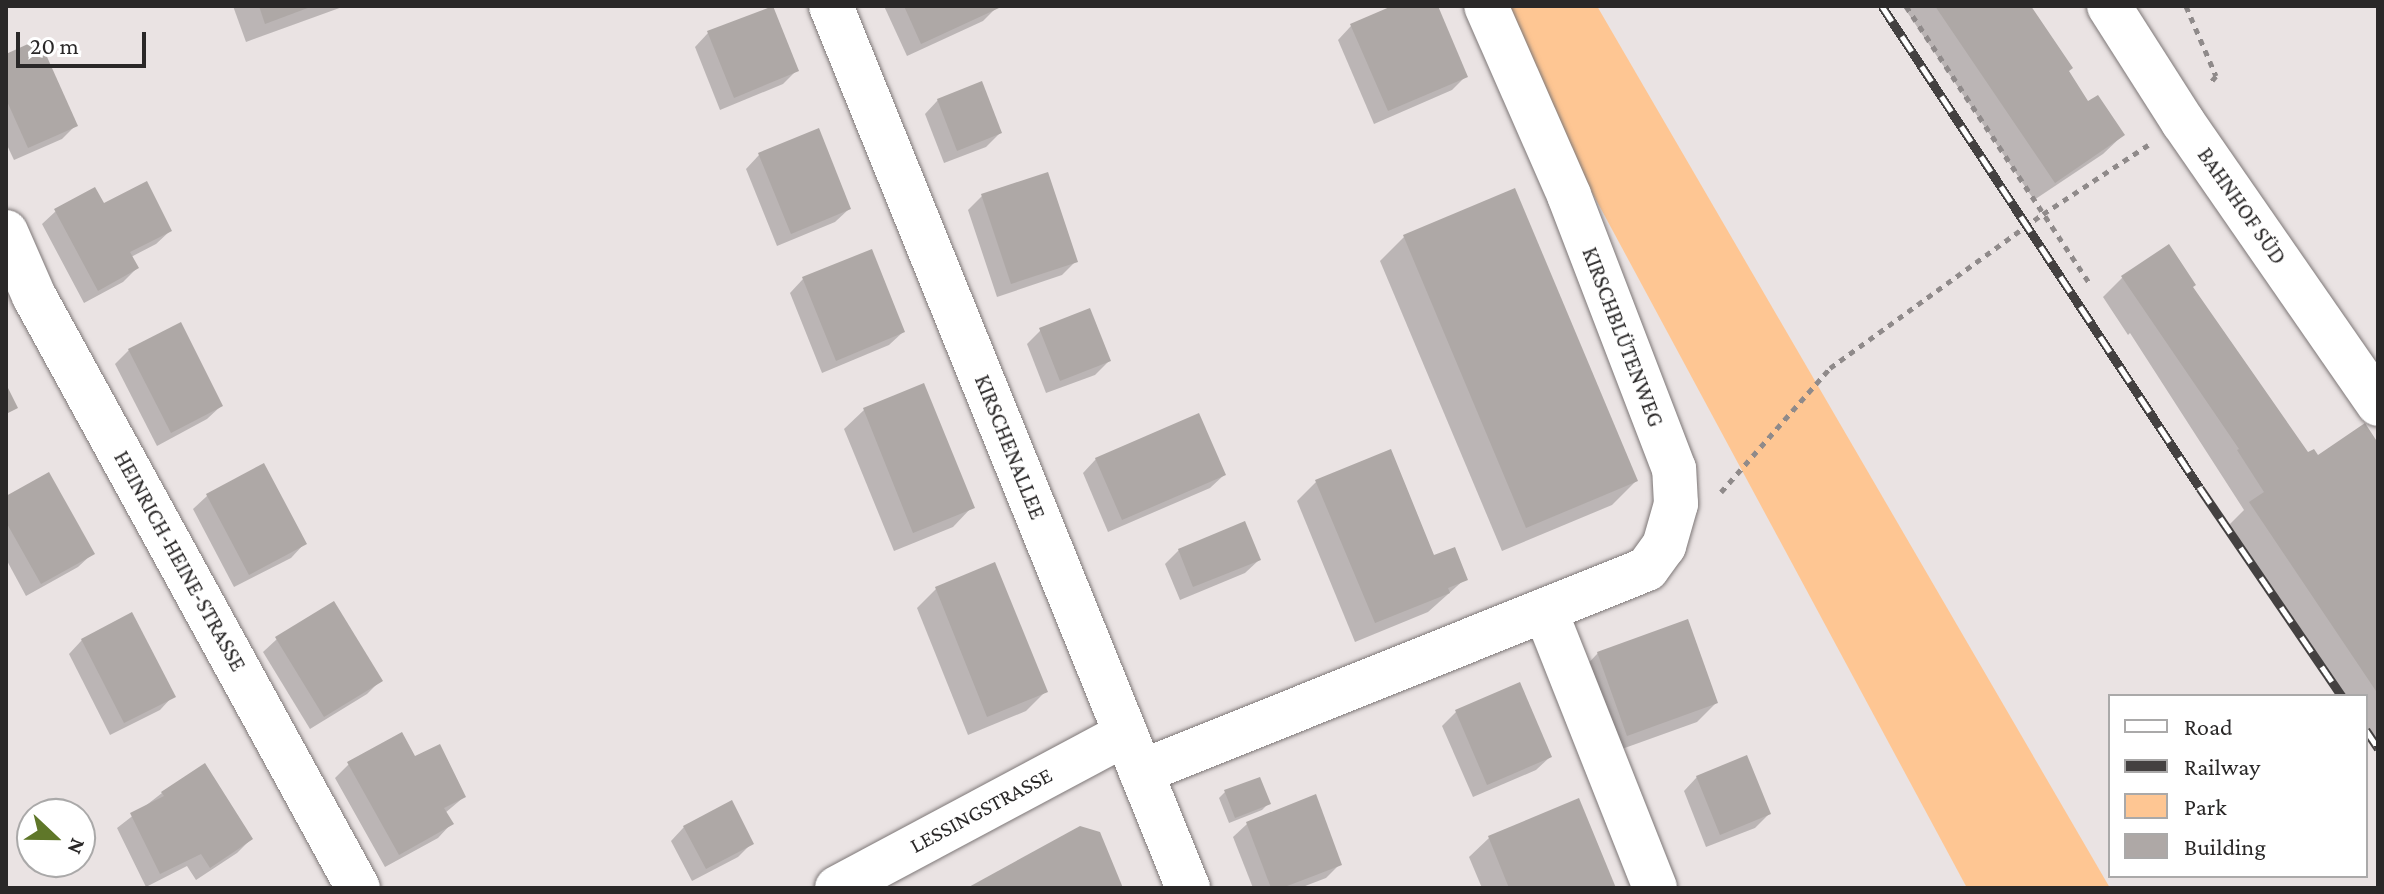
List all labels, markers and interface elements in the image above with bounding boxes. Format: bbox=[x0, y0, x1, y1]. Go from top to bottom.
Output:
scale bar bbox=[20, 16, 150, 66]
text: 20 m bbox=[30, 32, 79, 59]
street label: BAHNHOF SÜD bbox=[2192, 142, 2292, 270]
street label: KIRSCHBLÜTENWEG bbox=[1577, 243, 1669, 431]
street label: KIRSCHENALLEE bbox=[969, 371, 1051, 523]
street label: HEINRICH-HEINE-STRASSE bbox=[108, 446, 252, 676]
legend bbox=[2108, 694, 2368, 878]
text: Road bbox=[2184, 713, 2233, 740]
text: Railway bbox=[2184, 753, 2260, 780]
street label: LESSINGSTRASSE bbox=[905, 761, 1057, 859]
text: Park bbox=[2184, 793, 2227, 820]
north arrow bbox=[16, 798, 96, 878]
text: Building bbox=[2184, 833, 2266, 860]
text: N bbox=[62, 835, 91, 858]

